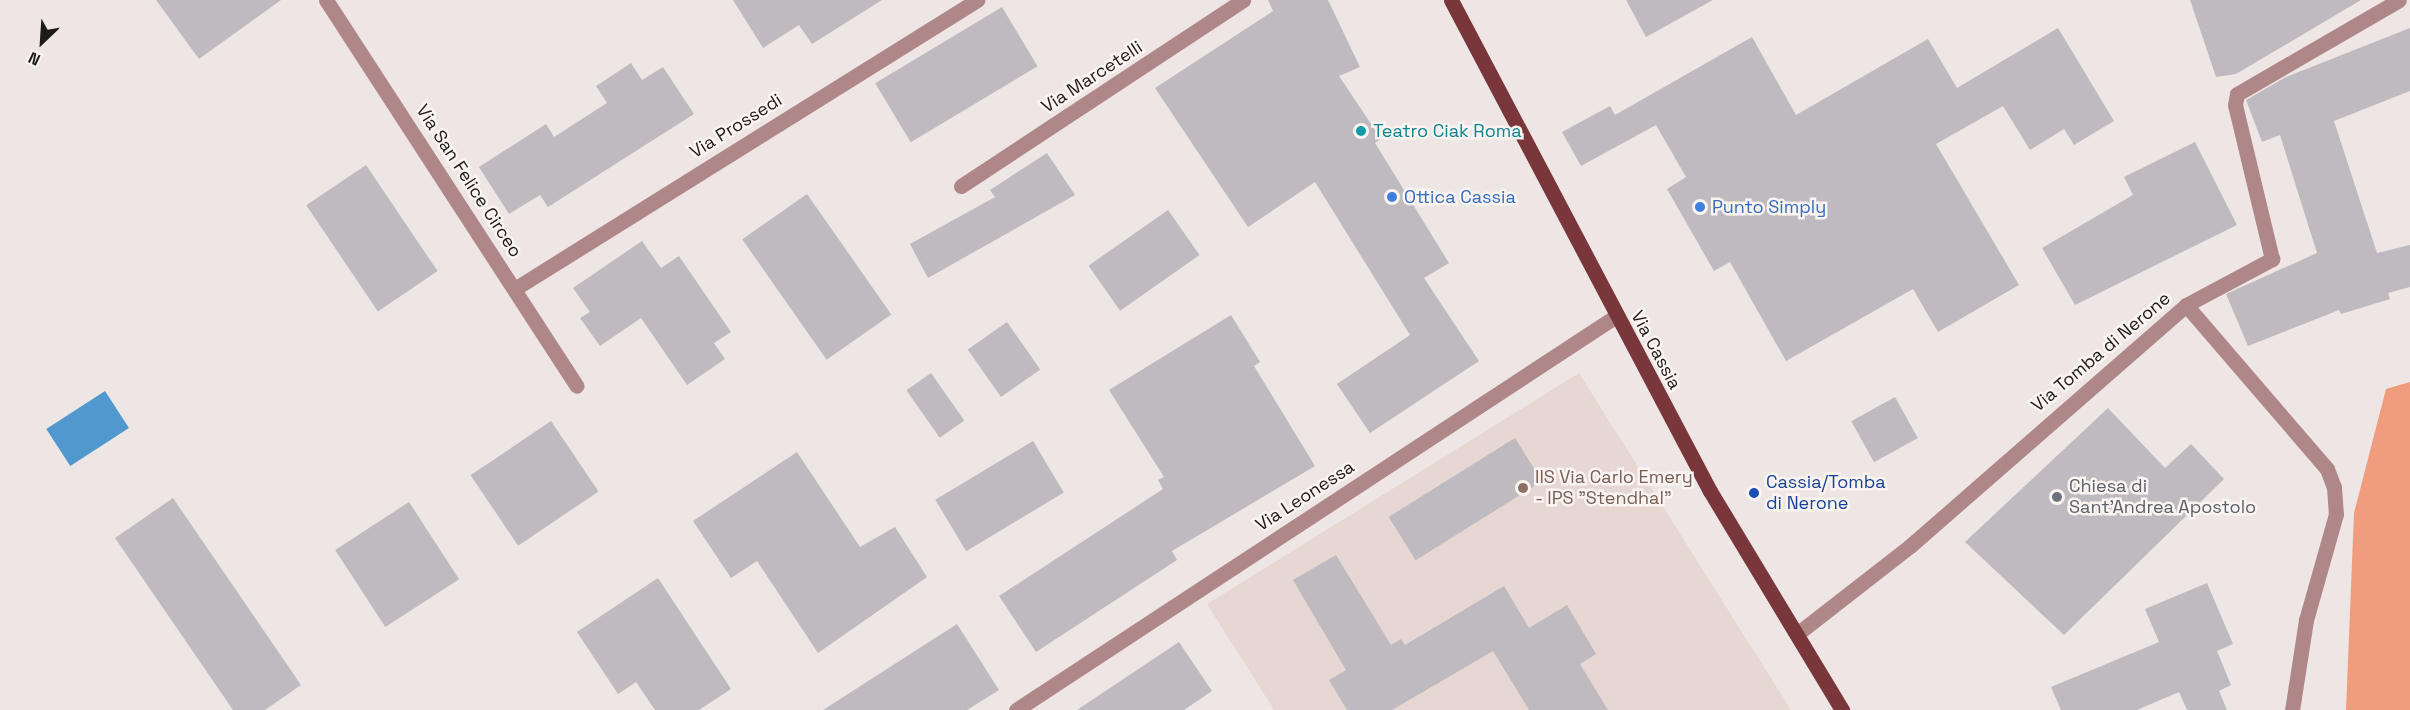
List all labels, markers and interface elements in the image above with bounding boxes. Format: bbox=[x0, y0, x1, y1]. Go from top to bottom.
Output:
north arrow bbox=[12, 12, 72, 72]
street label: Via Marcetelli bbox=[1038, 36, 1146, 118]
text: N bbox=[25, 47, 43, 71]
street label: Via Prossedi bbox=[686, 89, 786, 163]
street label: Via San Felice Circeo bbox=[412, 101, 526, 261]
place label: Teatro Ciak Roma bbox=[1373, 120, 1522, 142]
marker: Teatro Ciak Roma bbox=[1354, 124, 1368, 138]
place label: Ottica Cassia bbox=[1404, 186, 1516, 208]
marker: Ottica Cassia bbox=[1385, 190, 1399, 204]
place label: Punto Simply bbox=[1712, 196, 1826, 218]
marker: Punto Simply bbox=[1693, 200, 1707, 214]
street label: Via Tomba di Nerone bbox=[2027, 287, 2175, 417]
street label: Via Cassia bbox=[1626, 307, 1686, 393]
street label: Via Leonessa bbox=[1252, 456, 1358, 536]
place label: IIS Via Carlo Emery - IPS "Stendhal" bbox=[1535, 467, 1693, 510]
place label: Cassia/Tomba di Nerone bbox=[1766, 472, 1886, 514]
place label: Chiesa di Sant'Andrea Apostolo bbox=[2069, 476, 2256, 518]
marker: IIS Via Carlo Emery - IPS "Stendhal" bbox=[1516, 481, 1530, 495]
marker: Cassia/Tomba di Nerone bbox=[1747, 486, 1761, 500]
marker: Chiesa di Sant'Andrea Apostolo bbox=[2050, 490, 2064, 504]

